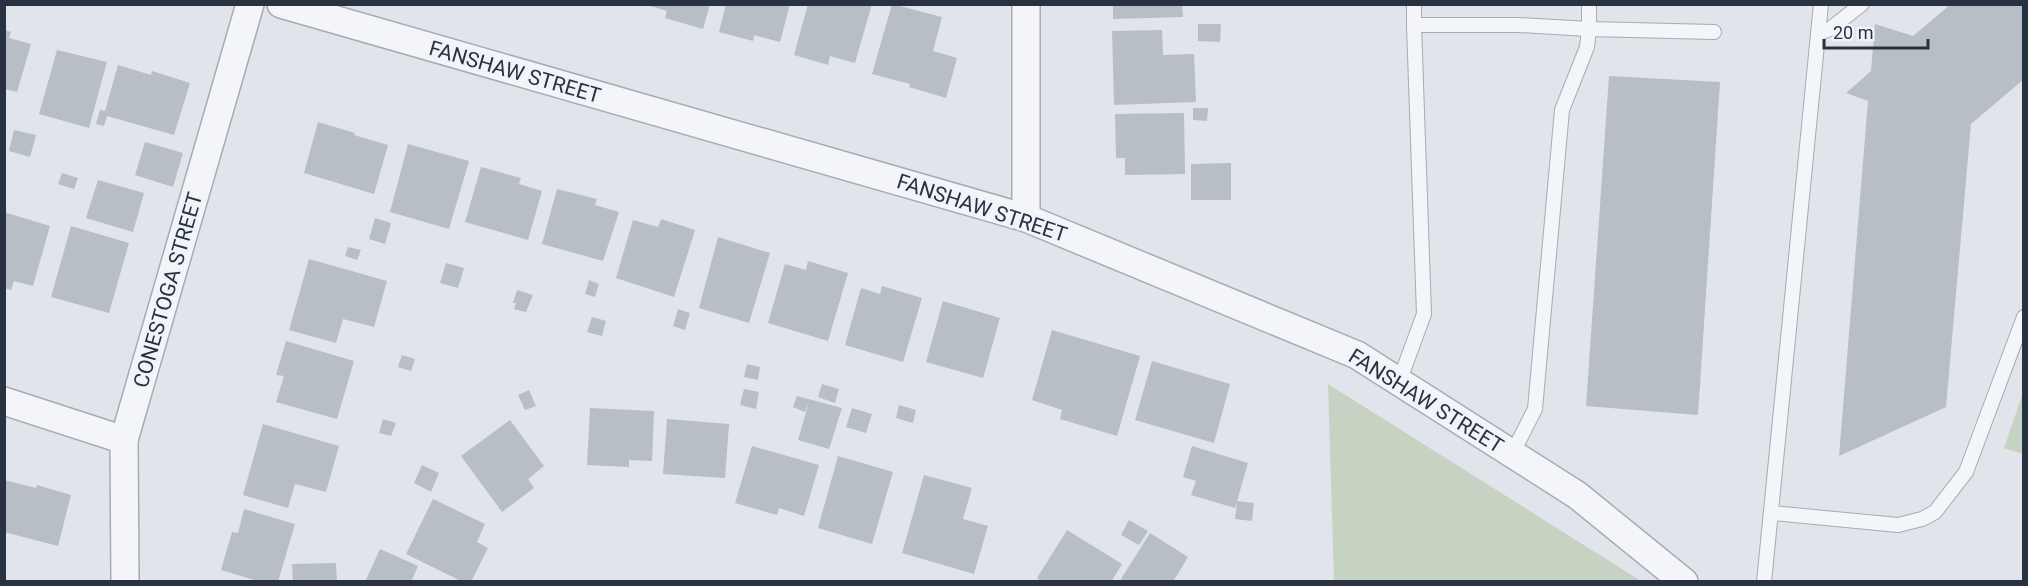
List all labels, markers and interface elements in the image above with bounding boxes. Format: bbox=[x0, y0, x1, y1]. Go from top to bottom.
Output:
scale bar bbox=[1824, 12, 1928, 50]
text: 20 m bbox=[1833, 22, 1873, 43]
street label: FANSHAW STREET bbox=[426, 36, 604, 108]
street label: FANSHAW STREET bbox=[894, 169, 1071, 247]
street label: CONESTOGA STREET bbox=[129, 189, 207, 390]
street label: FANSHAW STREET bbox=[1344, 344, 1508, 458]

